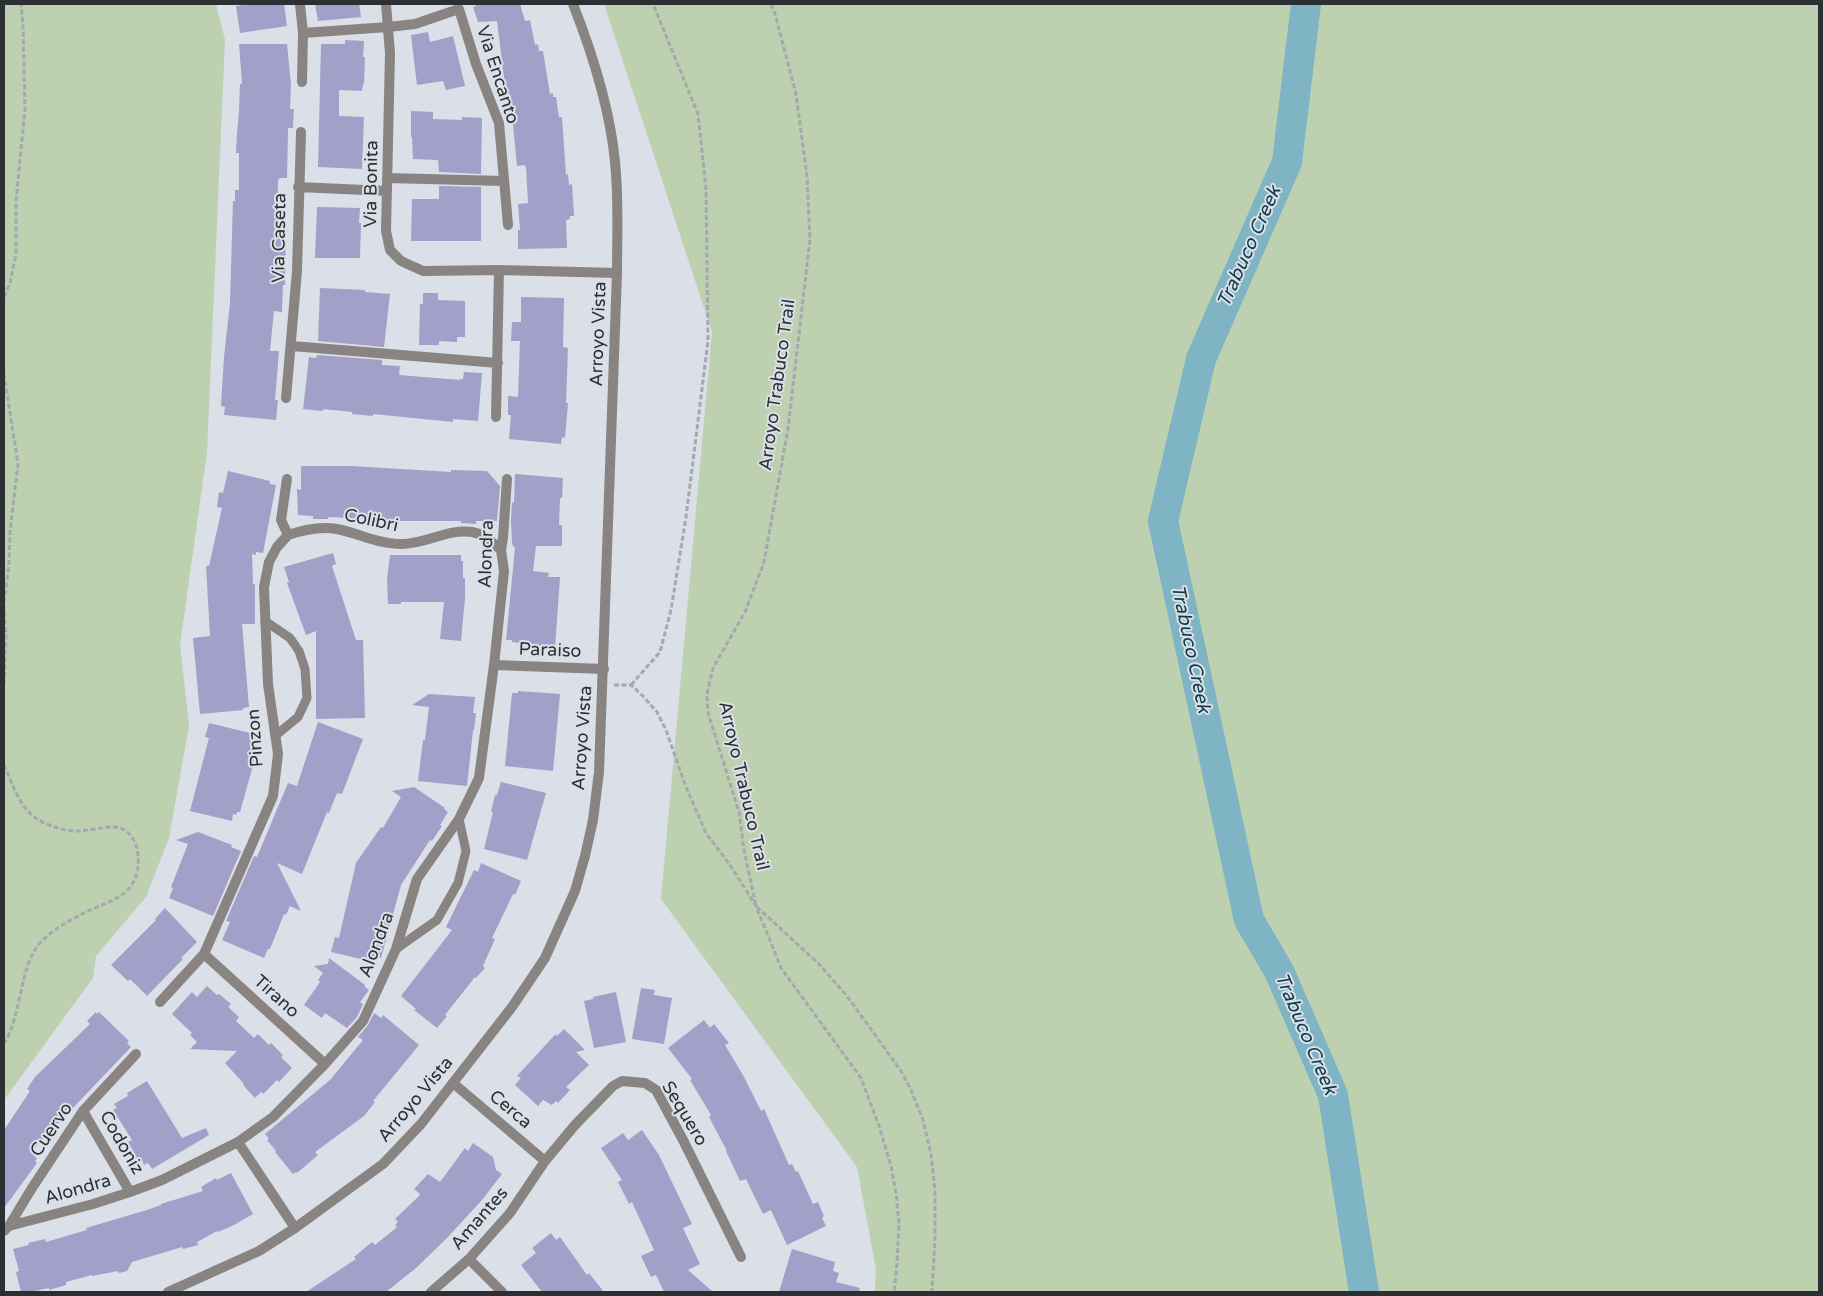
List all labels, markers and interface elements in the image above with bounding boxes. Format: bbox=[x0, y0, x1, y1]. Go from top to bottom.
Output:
street label: Via Encanto bbox=[471, 23, 523, 127]
street label: Via Bonita bbox=[360, 140, 384, 228]
water label: Trabuco Creek bbox=[1213, 183, 1287, 311]
street label: Via Caseta bbox=[268, 193, 292, 283]
street label: Arroyo Vista bbox=[586, 281, 612, 387]
street label: Arroyo Trabuco Trail bbox=[755, 298, 801, 472]
street label: Colibri bbox=[342, 505, 400, 537]
street label: Alondra bbox=[475, 520, 499, 588]
water label: Trabuco Creek bbox=[1165, 583, 1215, 715]
street label: Paraiso bbox=[518, 639, 582, 663]
street label: Arroyo Vista bbox=[569, 685, 597, 791]
street label: Arroyo Trabuco Trail bbox=[713, 699, 773, 873]
street label: Pinzon bbox=[243, 708, 269, 768]
street label: Alondra bbox=[355, 909, 399, 981]
water label: Trabuco Creek bbox=[1269, 970, 1341, 1098]
street label: Tirano bbox=[249, 971, 303, 1023]
street label: Arroyo Vista bbox=[374, 1053, 458, 1147]
street label: Sequero bbox=[656, 1078, 712, 1150]
street label: Cerca bbox=[484, 1086, 536, 1134]
street label: Cuervo bbox=[26, 1099, 78, 1161]
street label: Codoniz bbox=[94, 1107, 148, 1179]
street label: Alondra bbox=[42, 1170, 114, 1210]
street label: Amantes bbox=[447, 1183, 513, 1255]

